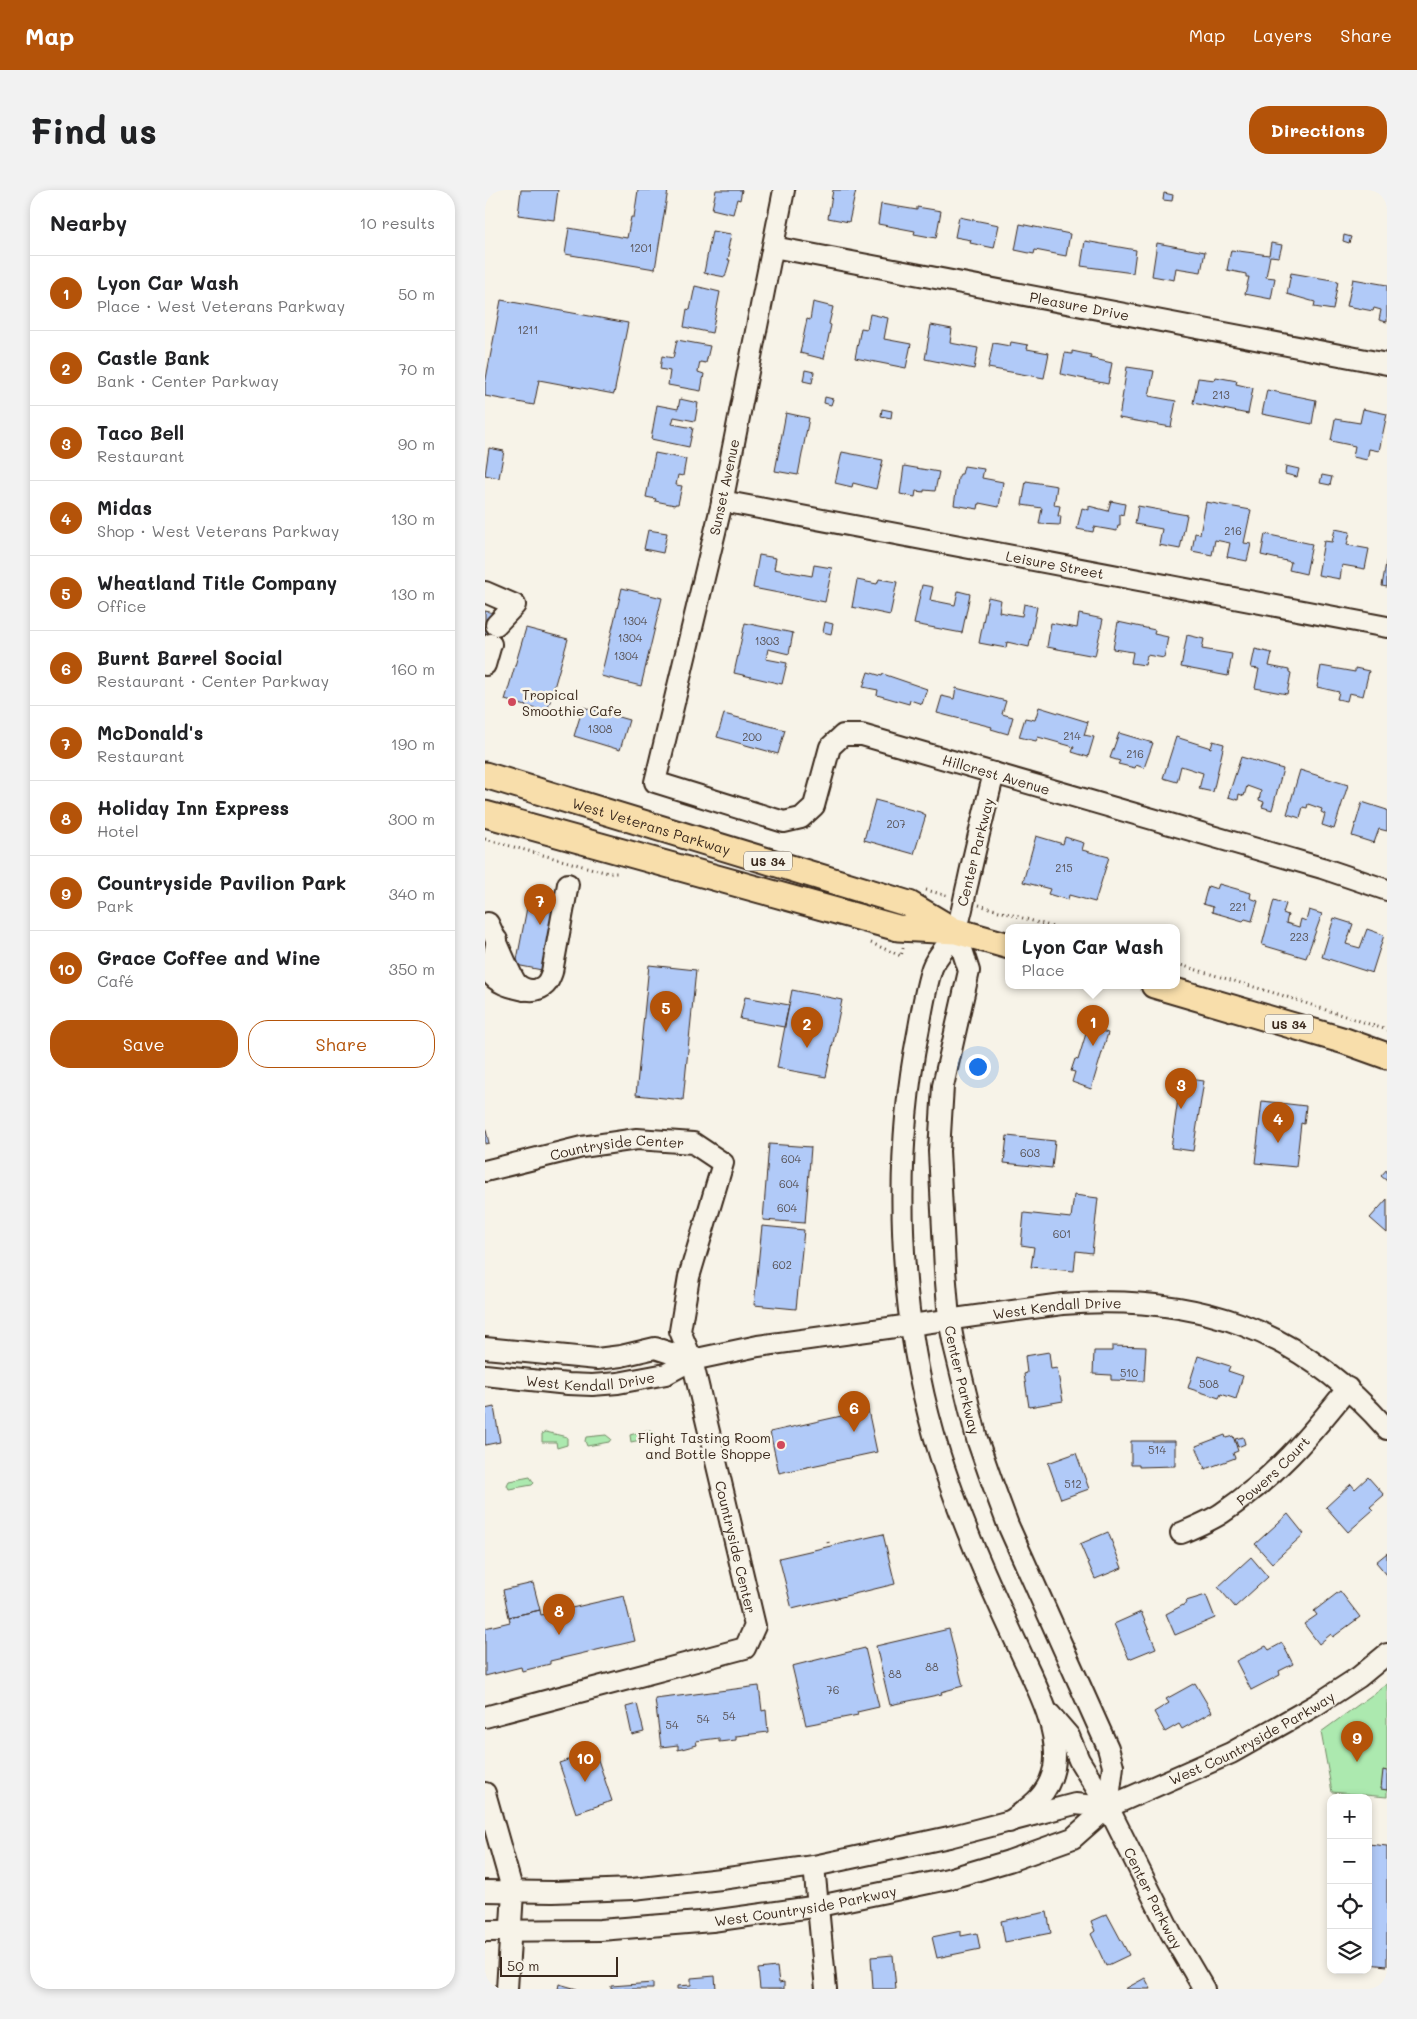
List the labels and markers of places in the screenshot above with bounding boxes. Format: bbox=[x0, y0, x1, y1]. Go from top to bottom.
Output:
place label: Tropical Smoothie Cafe bbox=[522, 685, 622, 720]
marker: Tropical Smoothie Cafe bbox=[506, 696, 518, 708]
pin: 7 bbox=[524, 884, 556, 925]
pin: 5 bbox=[650, 991, 682, 1032]
pin: 1 bbox=[1077, 1005, 1109, 1046]
pin: 2 bbox=[791, 1007, 823, 1048]
pin: 3 bbox=[1165, 1068, 1197, 1109]
pin: 4 bbox=[1262, 1102, 1294, 1143]
pin: 6 bbox=[838, 1391, 870, 1432]
place label: Flight Tasting Room and Bottle Shoppe bbox=[638, 1428, 771, 1463]
marker: Flight Tasting Room and Bottle Shoppe bbox=[775, 1439, 787, 1451]
pin: 8 bbox=[543, 1594, 575, 1635]
pin: 9 bbox=[1341, 1721, 1373, 1762]
pin: 10 bbox=[569, 1741, 601, 1782]

